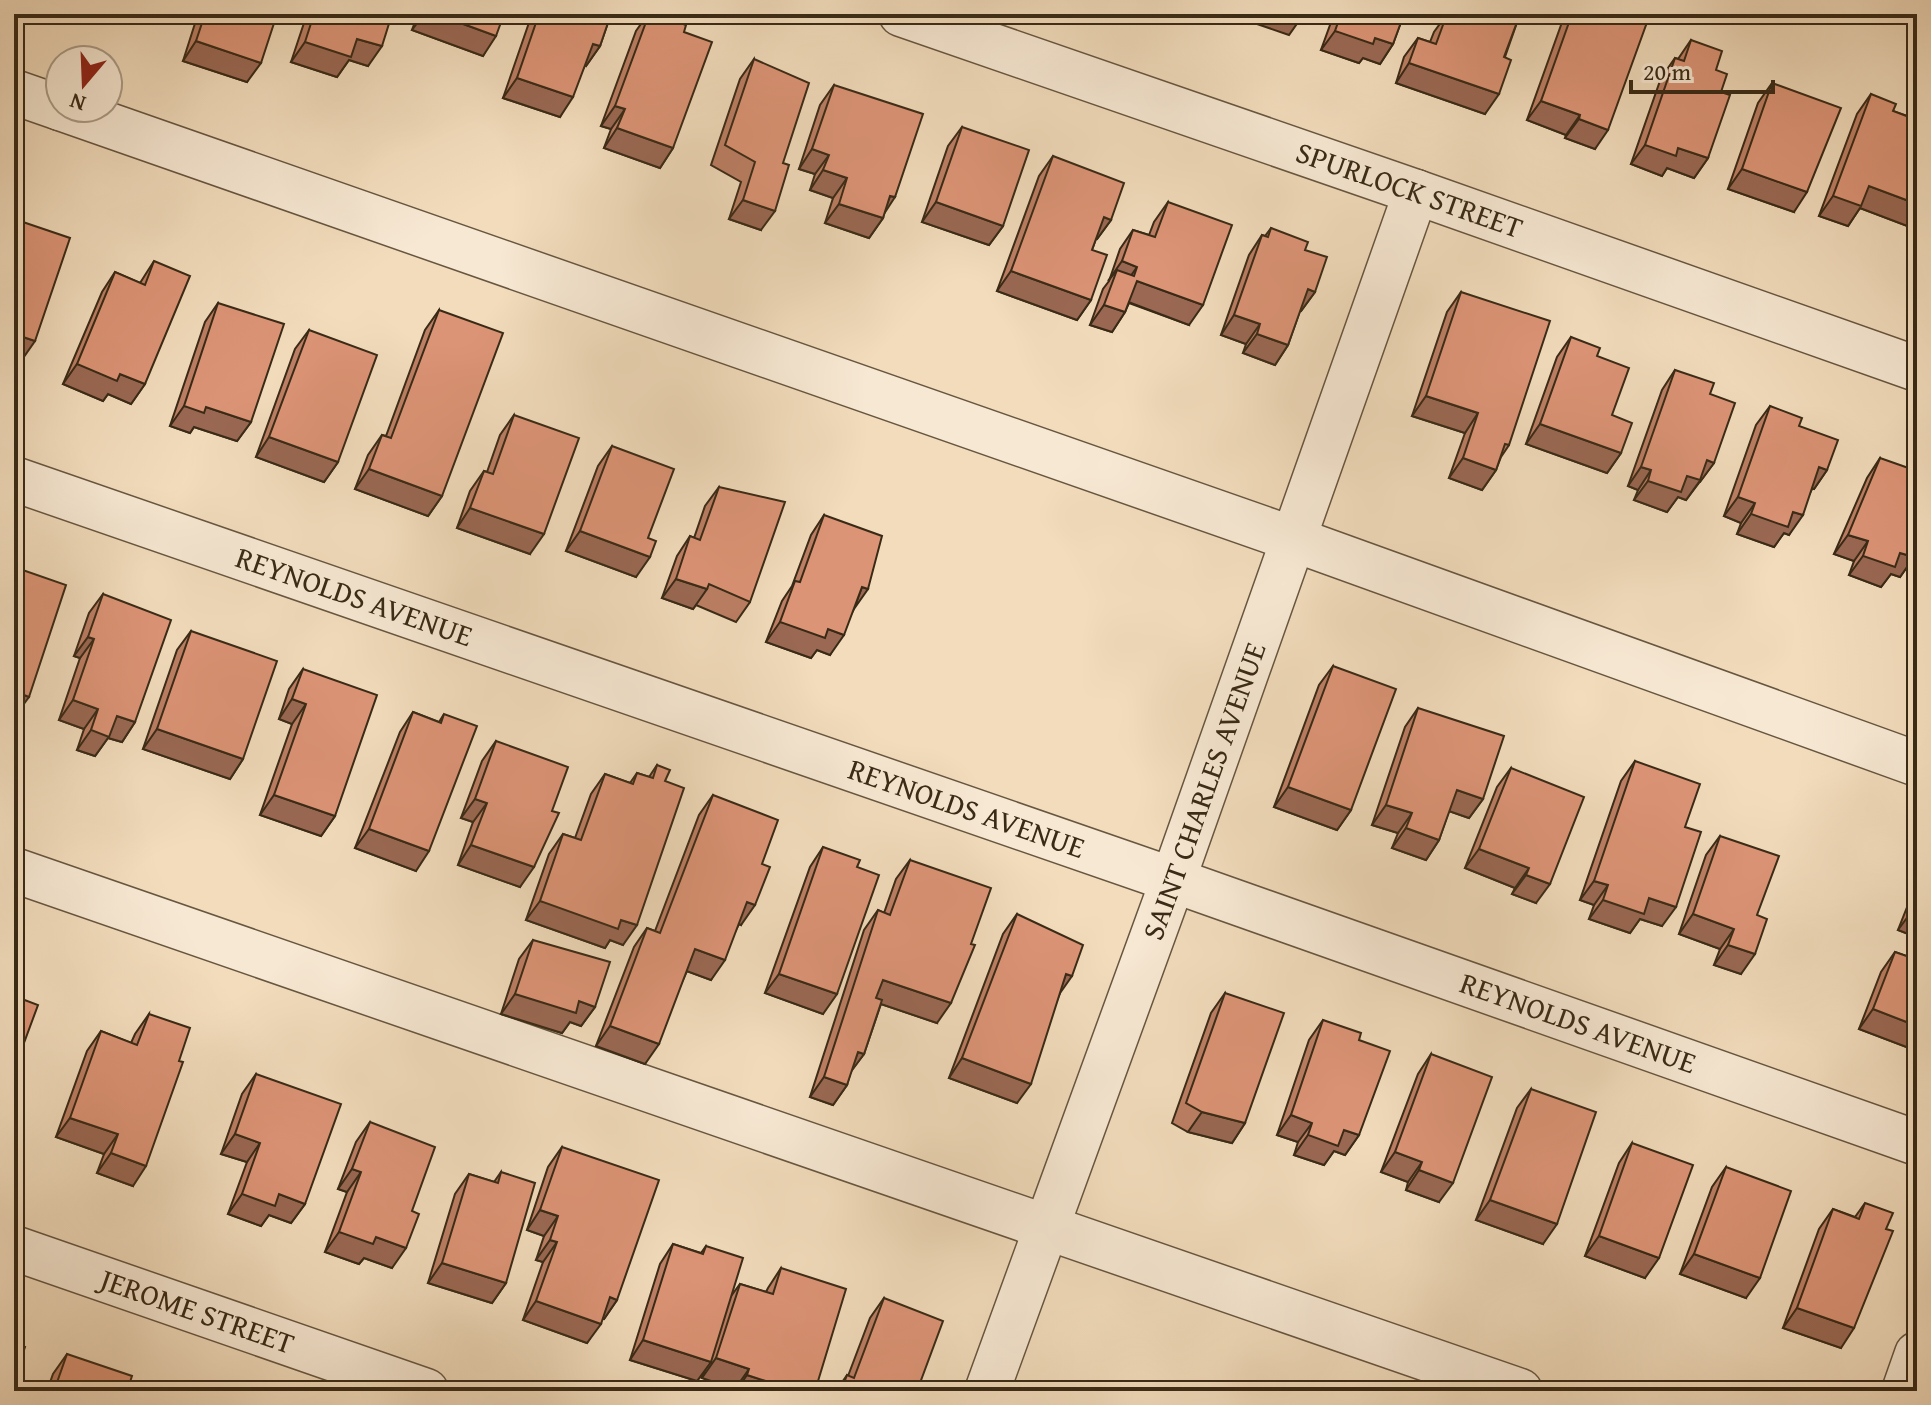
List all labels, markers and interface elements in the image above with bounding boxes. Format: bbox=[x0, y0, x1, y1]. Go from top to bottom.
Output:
north arrow bbox=[44, 44, 124, 124]
scale bar bbox=[1631, 44, 1773, 94]
text: 20 m bbox=[1643, 54, 1691, 89]
text: N bbox=[65, 85, 90, 120]
street label: SPURLOCK STREET bbox=[1290, 129, 1529, 249]
street label: REYNOLDS AVENUE bbox=[230, 534, 479, 657]
street label: SAINT CHARLES AVENUE bbox=[1130, 636, 1276, 946]
street label: REYNOLDS AVENUE bbox=[843, 746, 1091, 869]
street label: REYNOLDS AVENUE bbox=[1454, 960, 1702, 1084]
street label: JEROME STREET bbox=[91, 1255, 301, 1365]

